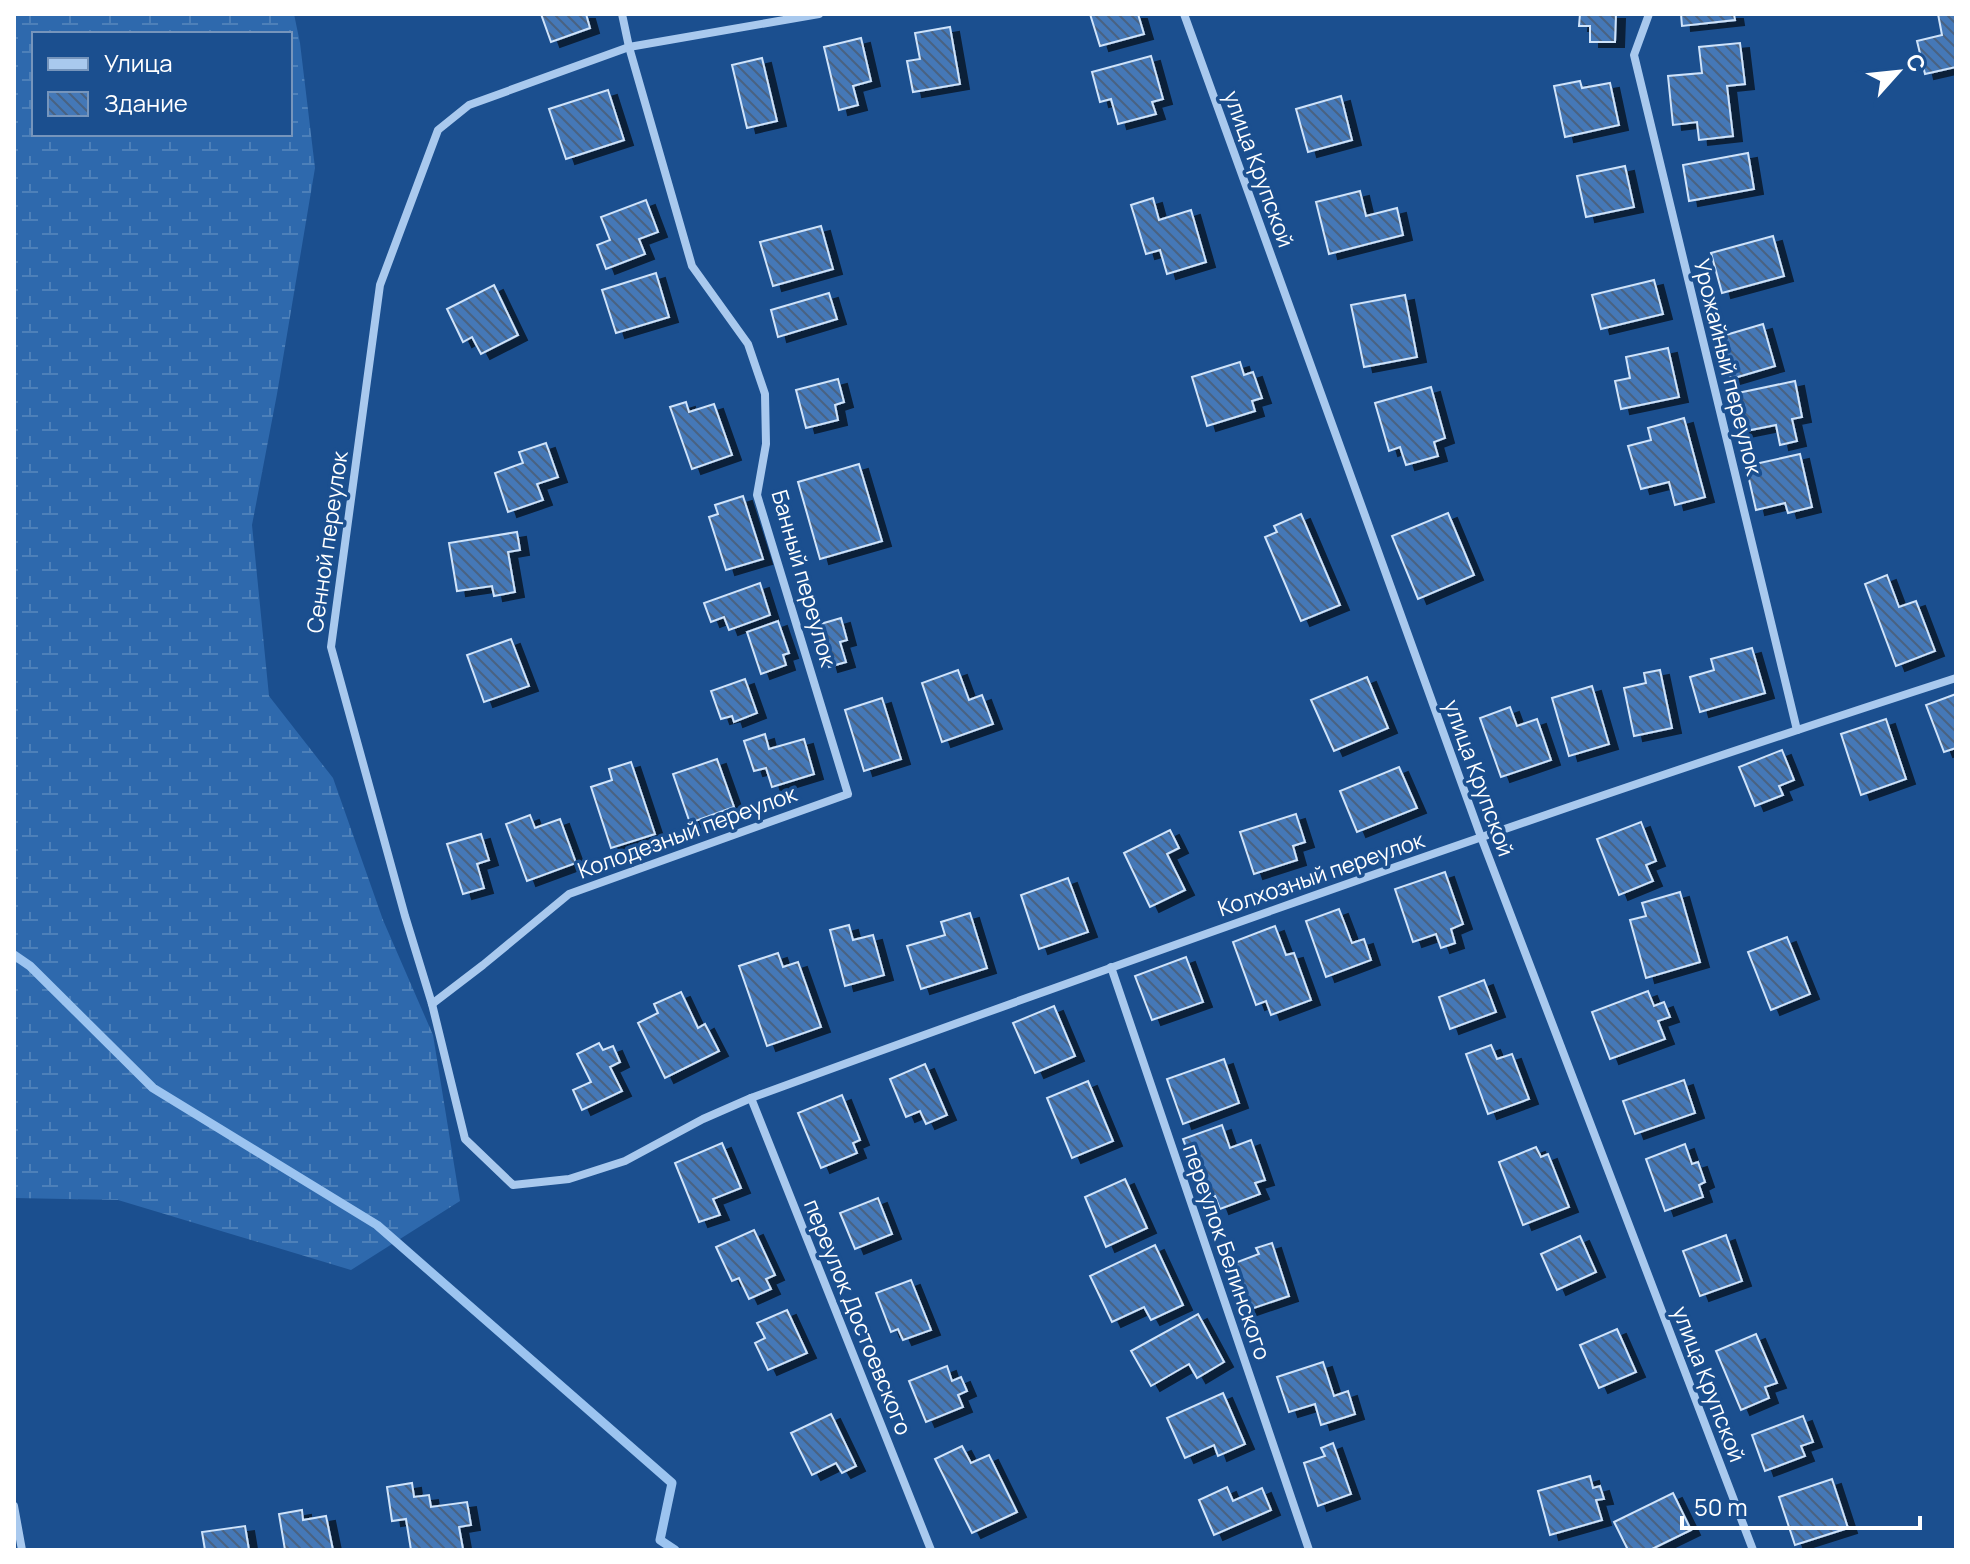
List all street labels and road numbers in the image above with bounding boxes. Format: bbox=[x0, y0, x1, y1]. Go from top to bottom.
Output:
street label: улица Крупской bbox=[1217, 86, 1301, 252]
street label: Урожайный переулок bbox=[1687, 256, 1770, 479]
street label: Сенной переулок bbox=[299, 448, 355, 635]
street label: Банный переулок bbox=[765, 486, 844, 671]
street label: улица Крупской bbox=[1437, 695, 1521, 861]
street label: Колодезный переулок bbox=[573, 778, 802, 886]
street label: Колхозный переулок bbox=[1214, 824, 1429, 923]
street label: переулок Белинского bbox=[1176, 1140, 1278, 1364]
street label: переулок Достоевского bbox=[797, 1195, 919, 1439]
street label: улица Крупской bbox=[1665, 1302, 1753, 1466]

